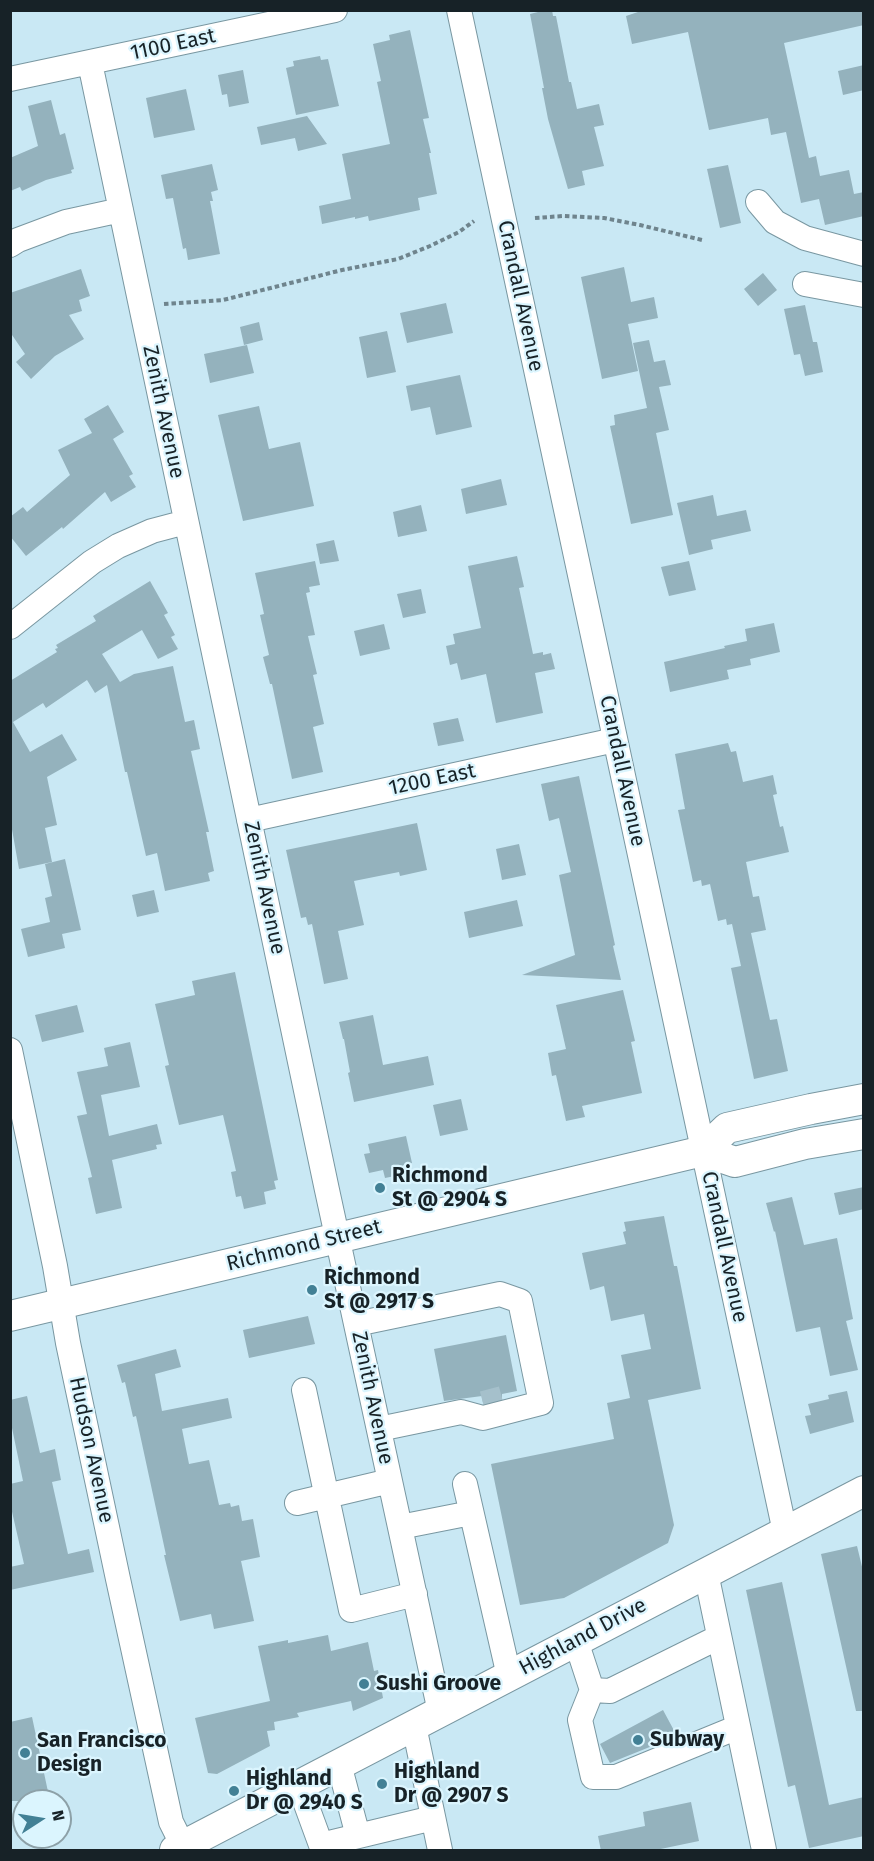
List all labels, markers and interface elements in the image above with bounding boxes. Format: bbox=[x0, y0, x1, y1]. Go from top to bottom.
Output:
street label: 1100 East bbox=[128, 24, 218, 66]
street label: Crandall Avenue bbox=[492, 218, 548, 374]
street label: Zenith Avenue bbox=[137, 343, 189, 481]
street label: Crandall Avenue bbox=[594, 693, 650, 849]
street label: 1200 East bbox=[386, 759, 478, 801]
street label: Zenith Avenue bbox=[238, 819, 290, 957]
place label: Richmond St @ 2904 S bbox=[392, 1163, 507, 1213]
street label: Crandall Avenue bbox=[696, 1169, 752, 1325]
marker: Richmond St @ 2904 S bbox=[373, 1181, 387, 1195]
street label: Richmond Street bbox=[224, 1215, 384, 1277]
place label: Richmond St @ 2917 S bbox=[324, 1265, 434, 1315]
marker: Richmond St @ 2917 S bbox=[305, 1283, 319, 1297]
street label: Zenith Avenue bbox=[346, 1329, 398, 1467]
street label: Hudson Avenue bbox=[63, 1375, 119, 1525]
street label: Highland Drive bbox=[515, 1593, 651, 1681]
place label: Sushi Groove bbox=[376, 1671, 501, 1697]
marker: Sushi Groove bbox=[357, 1677, 371, 1691]
place label: Subway bbox=[650, 1727, 724, 1753]
place label: San Francisco Design bbox=[37, 1728, 166, 1778]
marker: Subway bbox=[631, 1733, 645, 1747]
marker: San Francisco Design bbox=[18, 1746, 32, 1760]
place label: Highland Dr @ 2907 S bbox=[394, 1759, 509, 1809]
place label: Highland Dr @ 2940 S bbox=[246, 1766, 363, 1816]
marker: Highland Dr @ 2907 S bbox=[375, 1777, 389, 1791]
marker: Highland Dr @ 2940 S bbox=[227, 1784, 241, 1798]
north arrow bbox=[12, 1789, 72, 1849]
text: N bbox=[48, 1808, 69, 1823]

